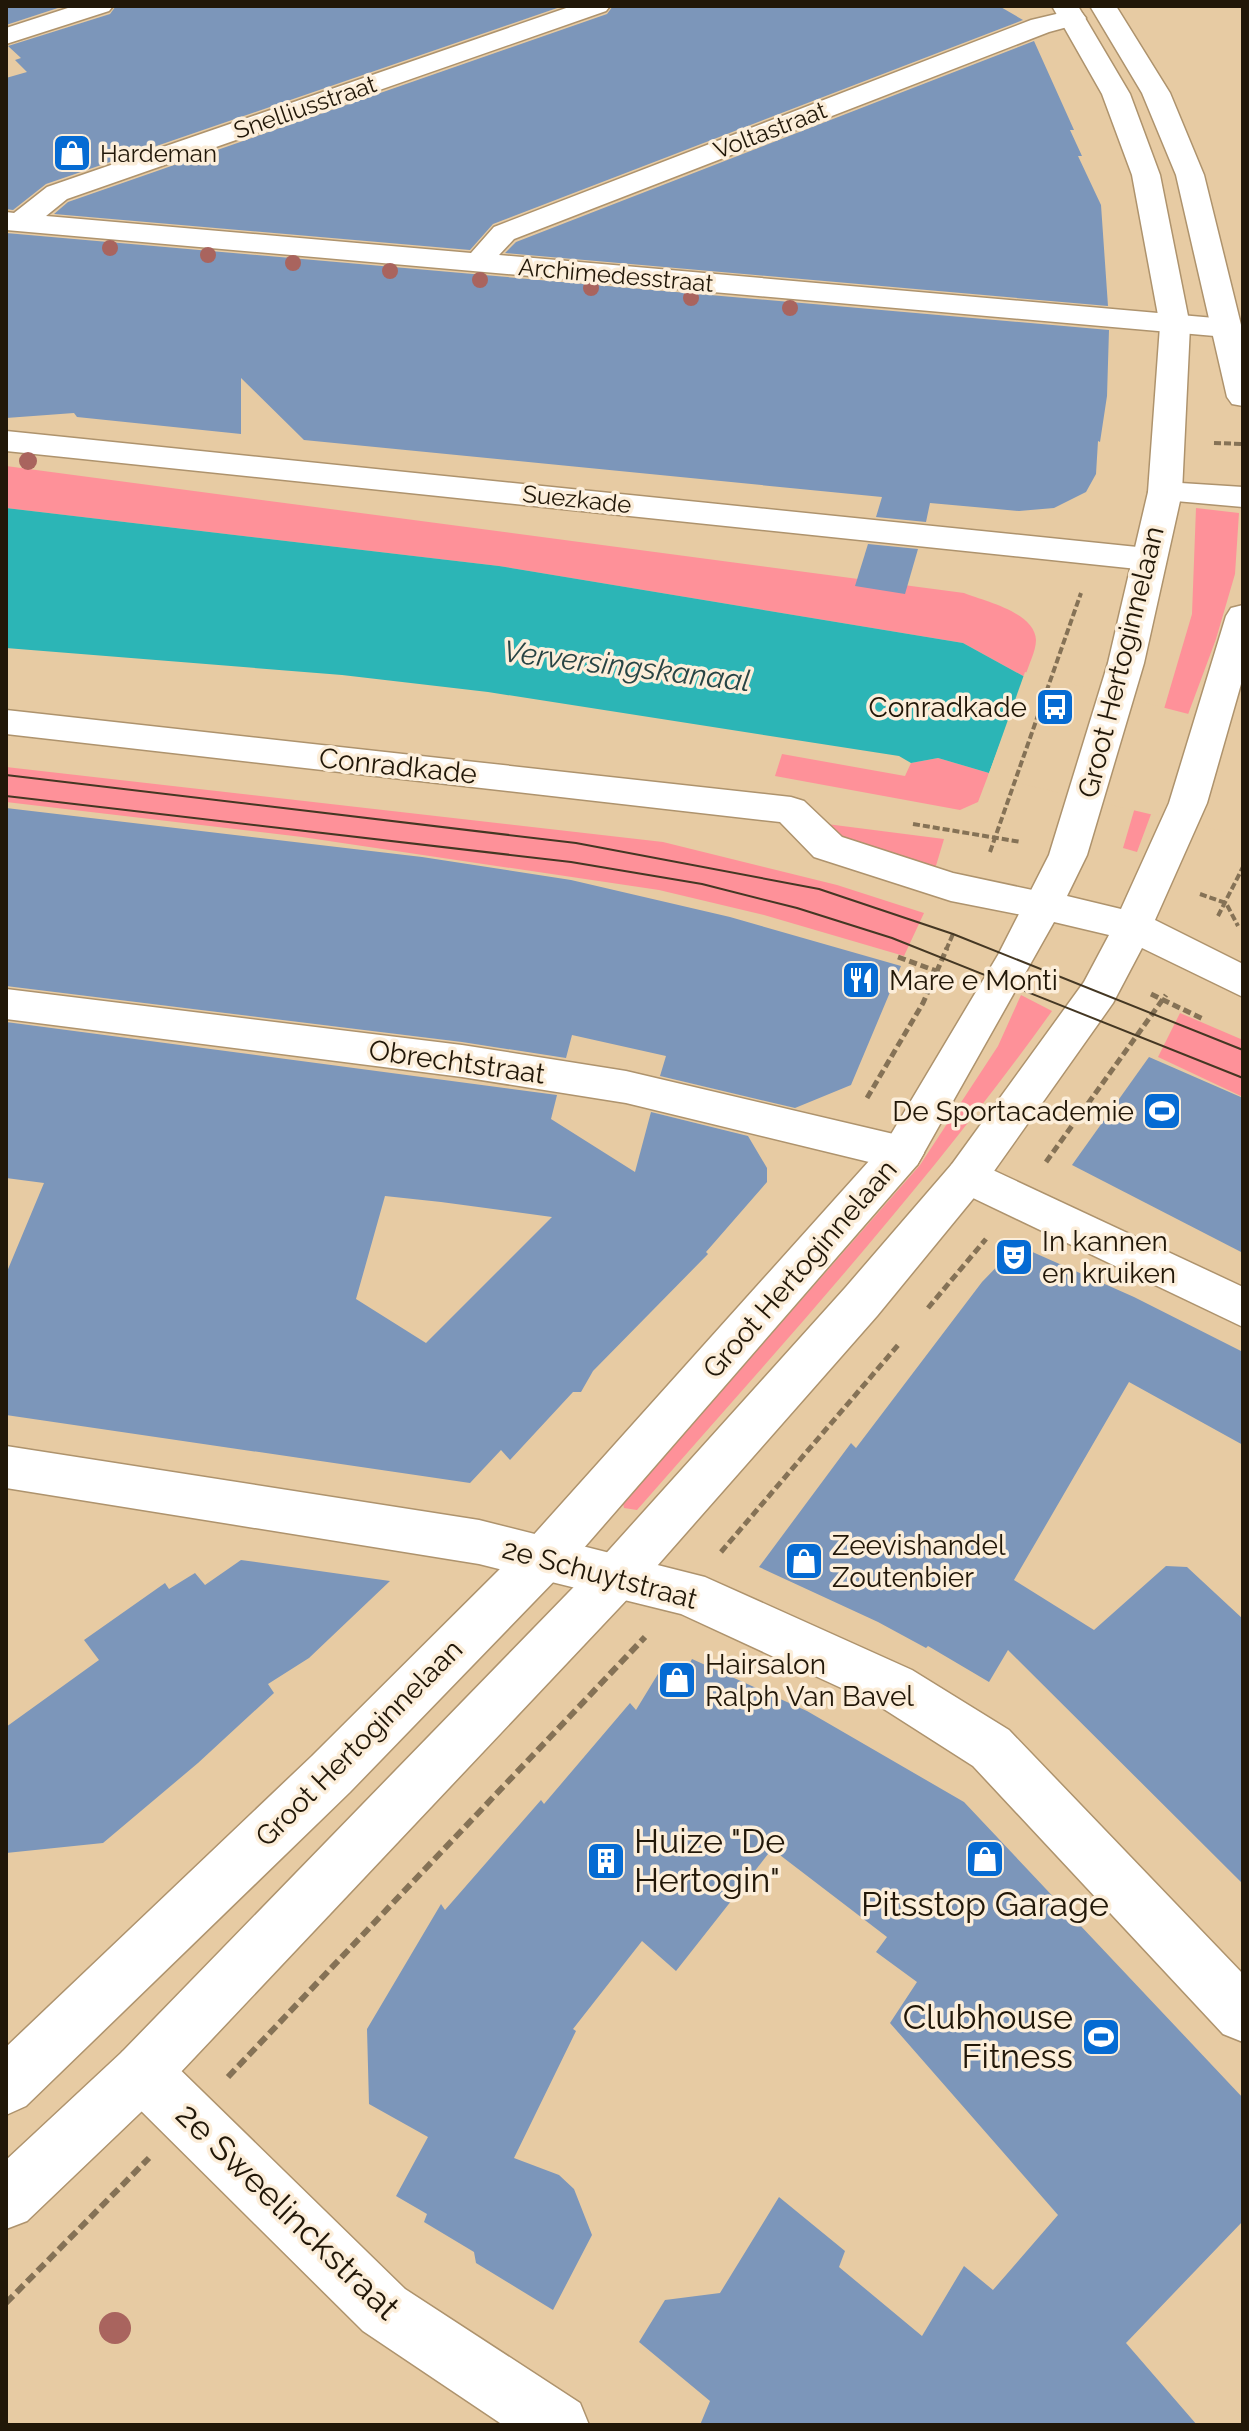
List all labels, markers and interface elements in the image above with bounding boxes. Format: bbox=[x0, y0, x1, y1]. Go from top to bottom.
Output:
street label: Snelliusstraat bbox=[230, 69, 380, 145]
street label: Voltastraat bbox=[709, 95, 831, 165]
shop icon: Hardeman bbox=[51, 132, 93, 174]
place label: Hardeman bbox=[100, 139, 217, 168]
street label: Archimedesstraat bbox=[517, 252, 715, 298]
street label: Suezkade bbox=[521, 479, 633, 519]
street label: Groot Hertoginnelaan bbox=[1071, 523, 1171, 801]
water label: Verversingskanaal bbox=[502, 634, 752, 699]
bus stop icon: Conradkade bbox=[1034, 686, 1076, 728]
place label: Conradkade bbox=[868, 691, 1027, 724]
street label: Conradkade bbox=[317, 741, 479, 791]
restaurant icon: Mare e Monti bbox=[840, 959, 882, 1001]
place label: Mare e Monti bbox=[889, 964, 1058, 997]
street label: Obrechtstraat bbox=[367, 1033, 548, 1091]
sports icon: De Sportacademie bbox=[1141, 1090, 1183, 1132]
place label: De Sportacademie bbox=[892, 1095, 1134, 1128]
street label: Groot Hertoginnelaan bbox=[696, 1153, 904, 1385]
place label: In kannen en kruiken bbox=[1042, 1225, 1176, 1290]
theatre icon: In kannen en kruiken bbox=[993, 1236, 1035, 1278]
place label: Zeevishandel Zoutenbier bbox=[832, 1529, 1006, 1594]
street label: 2e Schuytstraat bbox=[499, 1532, 702, 1616]
shop icon: Zeevishandel Zoutenbier bbox=[783, 1540, 825, 1582]
street label: Groot Hertoginnelaan bbox=[249, 1633, 469, 1853]
place label: Hairsalon Ralph Van Bavel bbox=[705, 1648, 914, 1713]
shop icon: Hairsalon Ralph Van Bavel bbox=[656, 1659, 698, 1701]
place label: Huize "De Hertogin" bbox=[634, 1821, 785, 1900]
shop icon: Pitsstop Garage bbox=[964, 1838, 1006, 1880]
building icon: Huize "De Hertogin" bbox=[585, 1840, 627, 1882]
place label: Pitsstop Garage bbox=[861, 1884, 1109, 1924]
place label: Clubhouse Fitness bbox=[903, 1997, 1073, 2076]
sports icon: Clubhouse Fitness bbox=[1080, 2016, 1122, 2058]
street label: 2e Sweelinckstraat bbox=[168, 2094, 408, 2328]

